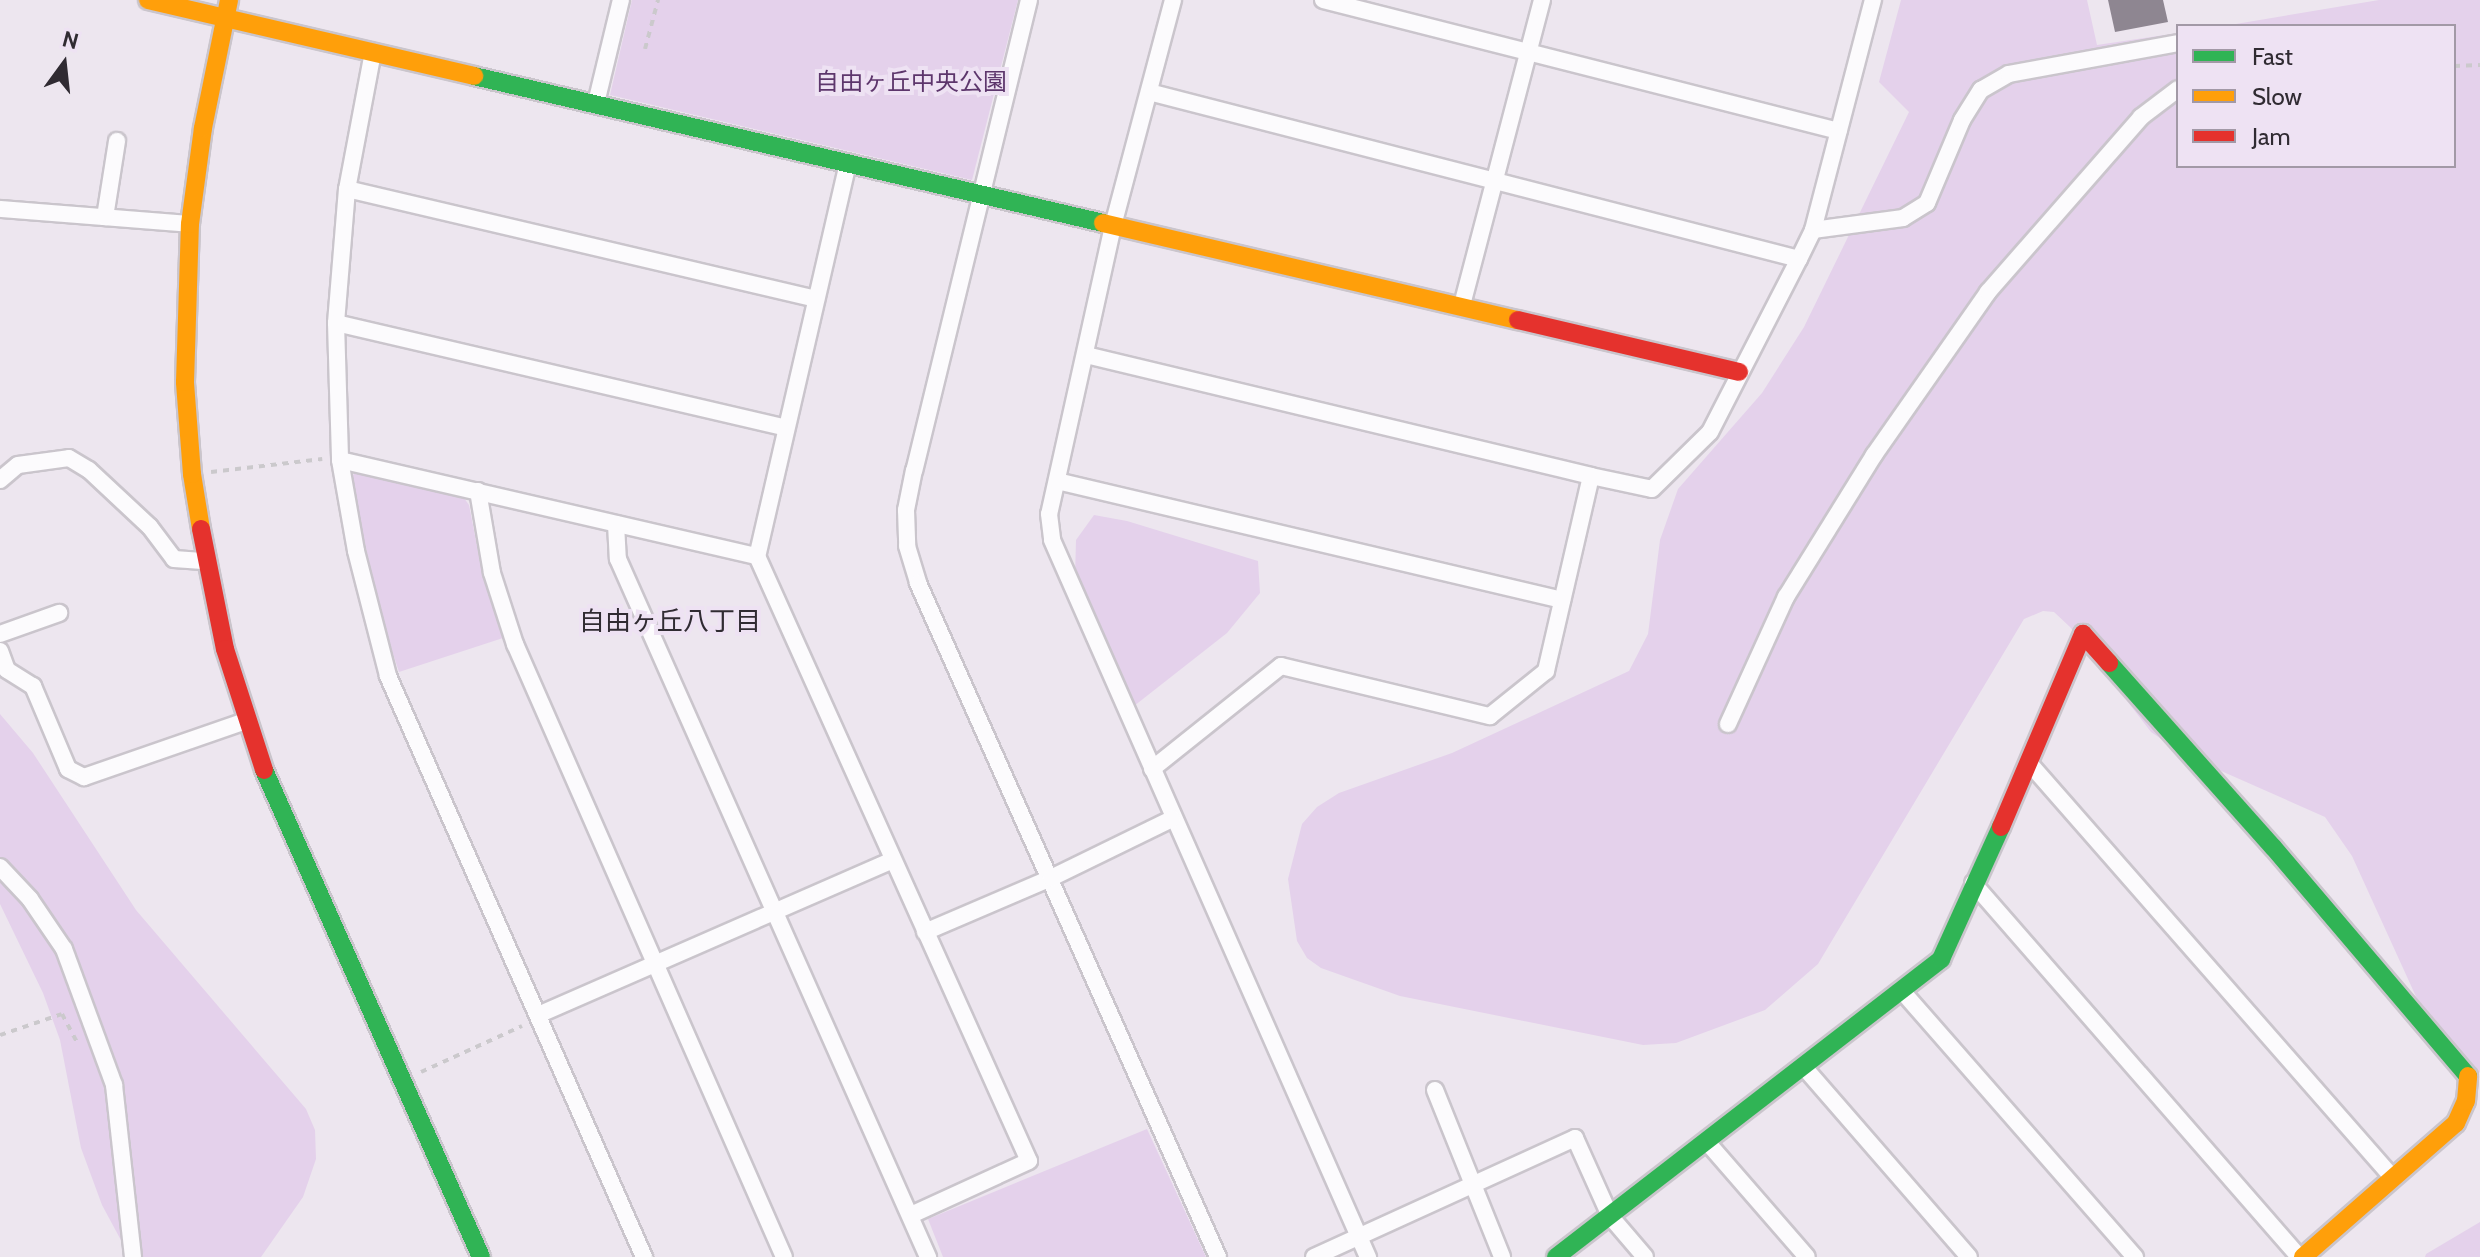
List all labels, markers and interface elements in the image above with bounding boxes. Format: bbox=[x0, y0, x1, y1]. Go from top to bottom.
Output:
north arrow bbox=[24, 24, 104, 104]
legend bbox=[2176, 24, 2456, 168]
text: N bbox=[59, 25, 81, 55]
text: Fast bbox=[2252, 42, 2293, 71]
park label: 自由ヶ丘中央公園 bbox=[815, 68, 1007, 96]
text: Slow bbox=[2252, 82, 2302, 111]
text: Jam bbox=[2252, 122, 2290, 151]
district label: 自由ヶ丘八丁目 bbox=[579, 606, 761, 638]

